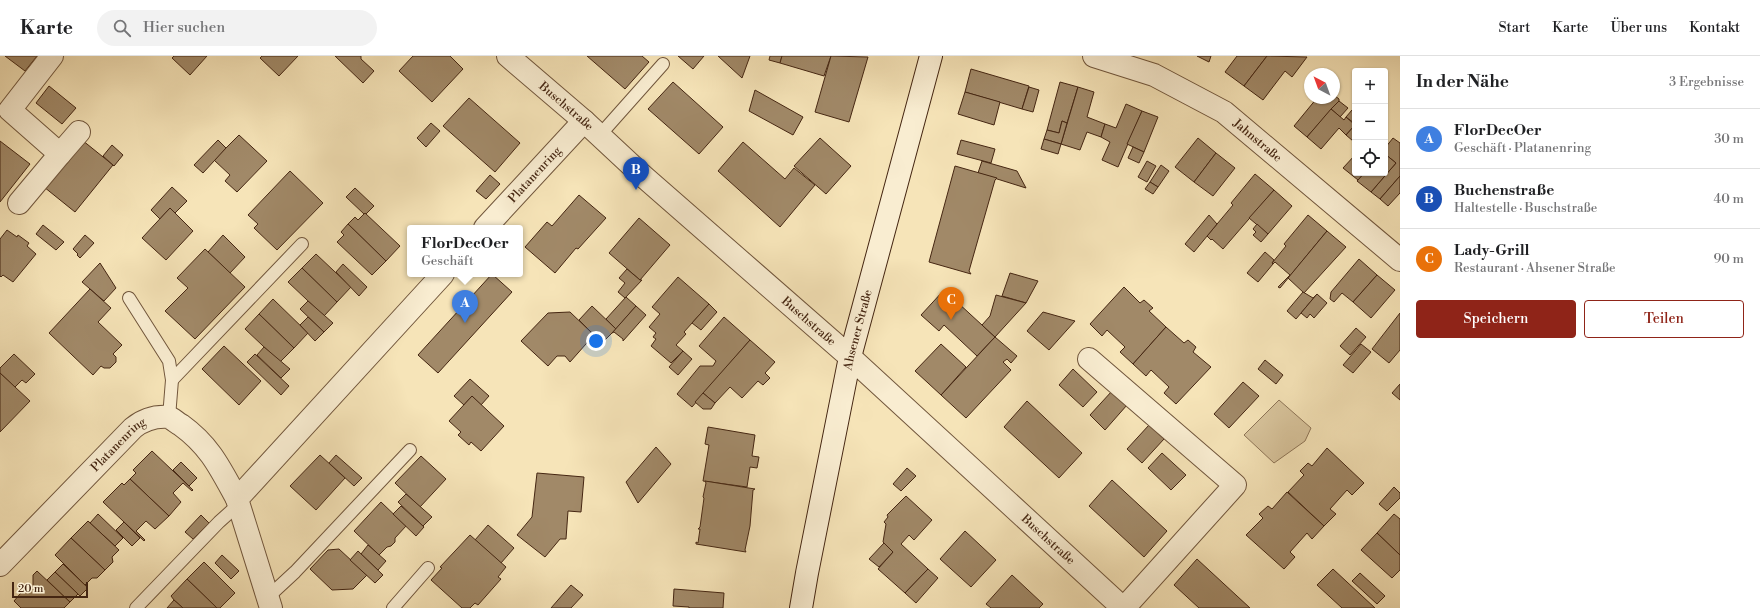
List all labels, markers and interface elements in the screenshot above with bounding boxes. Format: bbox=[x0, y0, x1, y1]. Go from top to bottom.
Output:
search box bbox=[97, 10, 377, 46]
text: Karte bbox=[20, 16, 73, 40]
icon: search bbox=[111, 17, 133, 39]
text: Hier suchen bbox=[143, 18, 225, 37]
text: Start bbox=[1498, 19, 1530, 37]
text: Karte bbox=[1552, 19, 1588, 37]
text: Über uns bbox=[1610, 19, 1667, 37]
text: Kontakt bbox=[1689, 19, 1740, 37]
north arrow bbox=[1304, 68, 1340, 104]
map controls bbox=[1352, 68, 1388, 176]
button: + bbox=[1352, 68, 1388, 104]
text: In der Nähe bbox=[1416, 71, 1509, 93]
text: 3 Ergebnisse bbox=[1669, 74, 1744, 90]
street label: Buschstraße bbox=[535, 78, 597, 134]
button: − bbox=[1352, 104, 1388, 140]
street label: Jahnstraße bbox=[1229, 115, 1285, 165]
text: FlorDecOer bbox=[1454, 121, 1542, 140]
text: A bbox=[1424, 131, 1434, 147]
text: 30 m bbox=[1714, 131, 1744, 147]
button: locate bbox=[1352, 140, 1388, 176]
text: Geschäft · Platanenring bbox=[1454, 140, 1591, 156]
street label: Platanenring bbox=[505, 142, 565, 206]
pin: B bbox=[623, 157, 649, 190]
text: Buchenstraße bbox=[1454, 181, 1554, 200]
text: B bbox=[1424, 191, 1434, 207]
text: 40 m bbox=[1714, 191, 1744, 207]
text: Haltestelle · Buschstraße bbox=[1454, 200, 1597, 216]
popup bbox=[407, 225, 523, 277]
text: FlorDecOer bbox=[421, 234, 509, 253]
text: Lady-Grill bbox=[1454, 241, 1530, 260]
text: C bbox=[1424, 251, 1434, 267]
text: 90 m bbox=[1713, 251, 1744, 267]
text: Geschäft bbox=[421, 253, 474, 269]
text: Restaurant · Ahsener Straße bbox=[1454, 260, 1616, 276]
pin: C bbox=[938, 287, 964, 320]
street label: Ahsener Straße bbox=[840, 288, 875, 372]
pin: A bbox=[452, 290, 478, 323]
street label: Buschstraße bbox=[778, 293, 839, 349]
button: Speichern bbox=[1416, 300, 1576, 338]
button: Teilen bbox=[1584, 300, 1744, 338]
your location bbox=[586, 331, 606, 351]
street label: Platanenring bbox=[87, 414, 149, 475]
street label: Buschstraße bbox=[1018, 510, 1078, 568]
scale bar bbox=[12, 580, 88, 599]
text: 20 m bbox=[18, 582, 43, 596]

